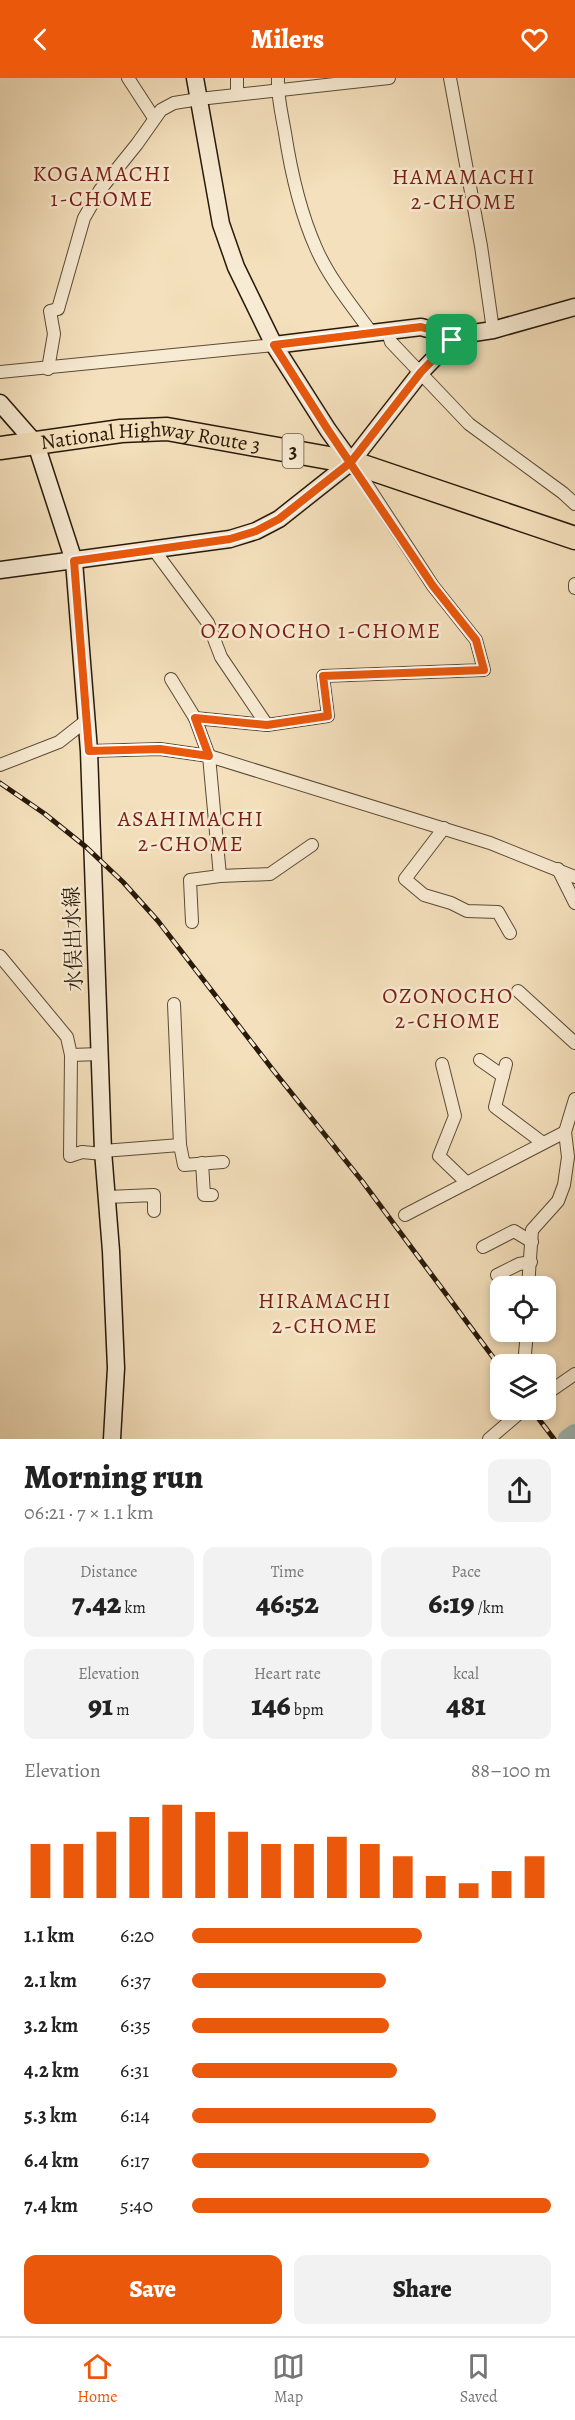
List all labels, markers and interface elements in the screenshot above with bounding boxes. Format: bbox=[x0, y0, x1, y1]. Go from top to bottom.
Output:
text: Milers bbox=[251, 21, 324, 57]
icon: back bbox=[24, 23, 57, 56]
icon: heart bbox=[518, 23, 551, 56]
district label: KOGAMACHI 1-CHOME bbox=[32, 159, 172, 214]
district label: HAMAMACHI 2-CHOME bbox=[392, 162, 536, 217]
pin bbox=[426, 314, 477, 365]
icon: arrive bbox=[435, 323, 468, 356]
street label: National Highway Route 3 bbox=[39, 414, 263, 460]
road number: 3 bbox=[282, 434, 304, 468]
district label: OZONOCHO 1-CHOME bbox=[200, 616, 442, 646]
district label: ASAHIMACHI 2-CHOME bbox=[117, 804, 264, 859]
street label: 水俣出水線 bbox=[57, 886, 89, 992]
district label: OZONOCHO 2-CHOME bbox=[382, 981, 514, 1036]
map controls bbox=[490, 1276, 556, 1420]
button: locate bbox=[490, 1276, 556, 1342]
district label: HIRAMACHI 2-CHOME bbox=[258, 1286, 392, 1341]
button: layers bbox=[490, 1354, 556, 1420]
text: Morning run bbox=[24, 1454, 203, 1499]
button: share bbox=[488, 1459, 551, 1522]
text: 06:21 · 7 × 1.1 km bbox=[24, 1499, 154, 1526]
text: Distance bbox=[80, 1561, 138, 1583]
text: Time bbox=[271, 1561, 304, 1583]
text: Pace bbox=[451, 1561, 481, 1583]
text: 7.42 bbox=[72, 1583, 121, 1623]
text: 46:52 bbox=[256, 1583, 319, 1623]
text: 6:19 bbox=[428, 1583, 474, 1623]
text: km bbox=[121, 1597, 146, 1619]
text: /km bbox=[474, 1597, 504, 1619]
text: Elevation bbox=[78, 1663, 140, 1685]
text: Heart rate bbox=[254, 1663, 321, 1685]
text: kcal bbox=[453, 1663, 479, 1685]
text: 91 bbox=[88, 1685, 113, 1725]
text: 146 bbox=[251, 1685, 291, 1725]
text: 481 bbox=[446, 1685, 486, 1725]
text: m bbox=[113, 1699, 130, 1721]
text: bpm bbox=[291, 1699, 324, 1721]
text: Elevation bbox=[24, 1757, 101, 1784]
text: 88–100 m bbox=[471, 1757, 551, 1784]
text: 1.1 km bbox=[24, 1922, 74, 1949]
text: 6:20 bbox=[120, 1922, 154, 1949]
text: 2.1 km bbox=[24, 1967, 77, 1994]
text: 6:37 bbox=[120, 1967, 151, 1994]
text: 3.2 km bbox=[24, 2012, 78, 2039]
text: 6:35 bbox=[120, 2012, 151, 2039]
text: 4.2 km bbox=[24, 2057, 79, 2084]
text: 6:31 bbox=[120, 2057, 149, 2084]
text: 5.3 km bbox=[24, 2102, 77, 2129]
text: 6:14 bbox=[120, 2102, 150, 2129]
text: 6.4 km bbox=[24, 2147, 79, 2174]
text: 6:17 bbox=[120, 2147, 149, 2174]
text: 7.4 km bbox=[24, 2192, 78, 2219]
text: 5:40 bbox=[120, 2192, 153, 2219]
button: Save bbox=[24, 2255, 282, 2324]
button: Share bbox=[294, 2255, 551, 2324]
tab: Home bbox=[77, 2350, 118, 2408]
tab: Map bbox=[272, 2350, 305, 2408]
tab: Saved bbox=[460, 2350, 498, 2408]

